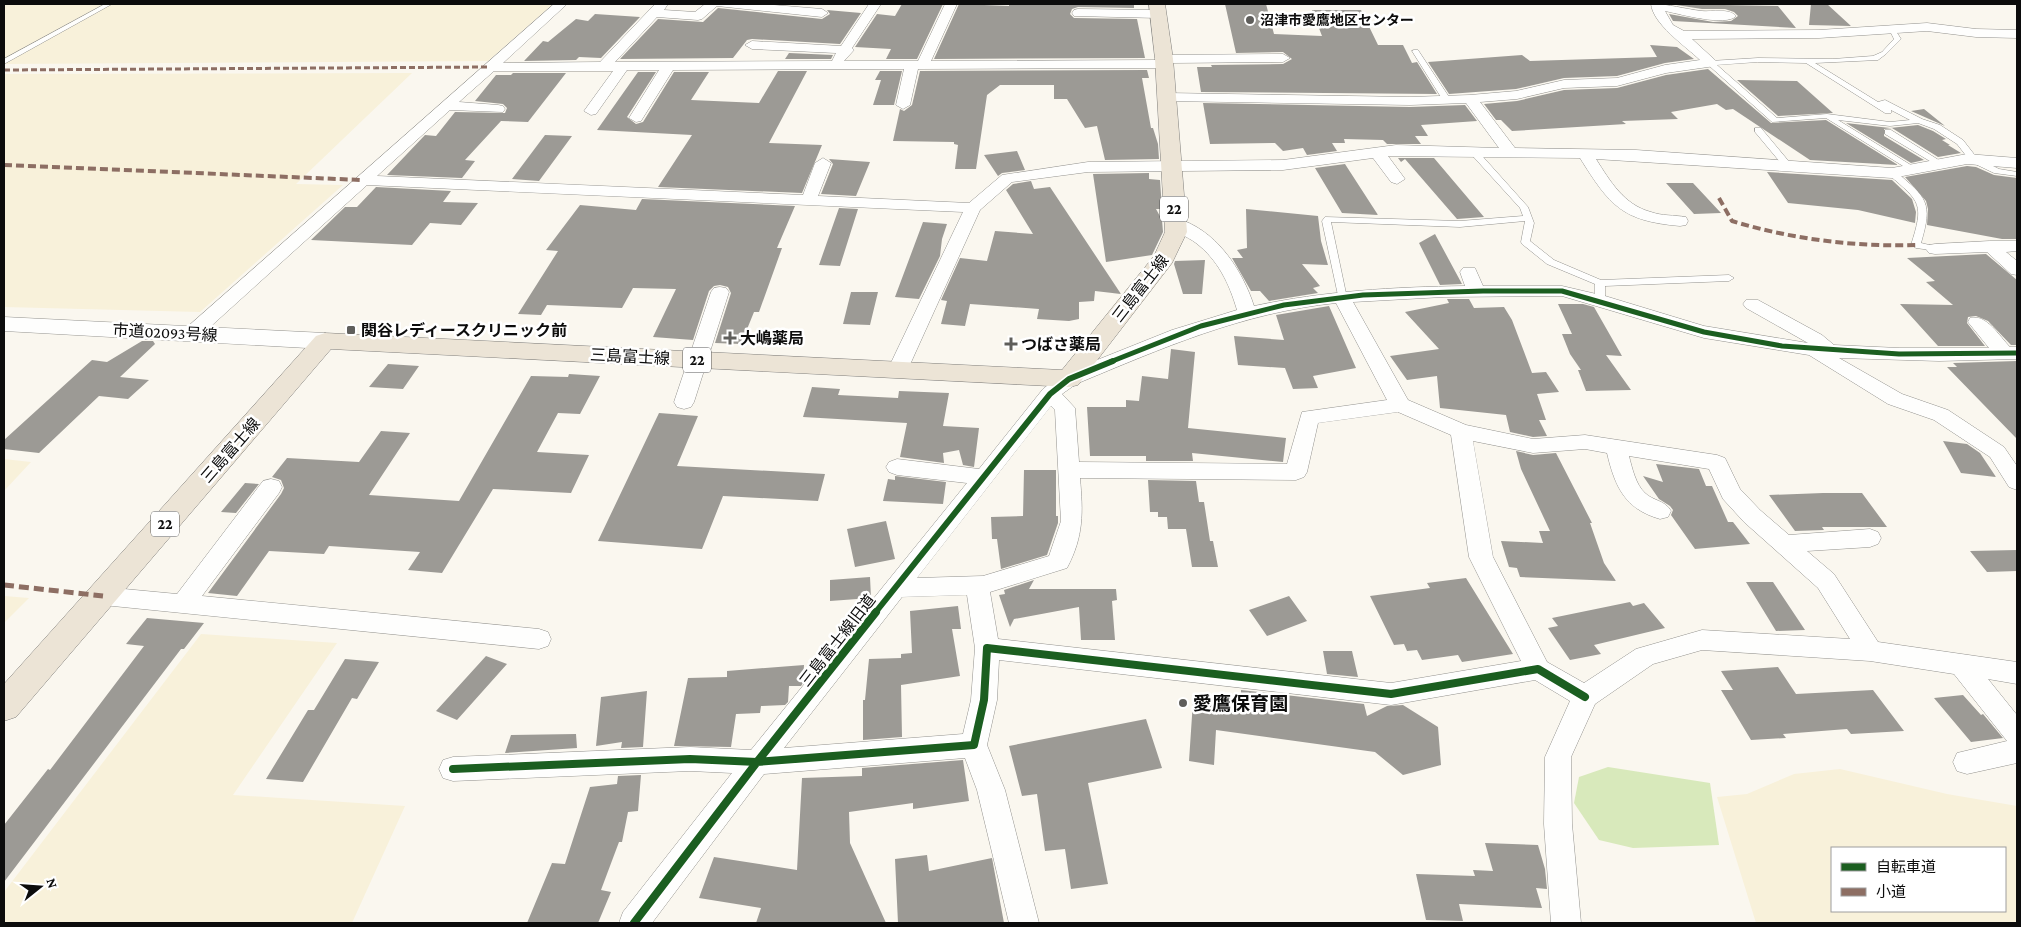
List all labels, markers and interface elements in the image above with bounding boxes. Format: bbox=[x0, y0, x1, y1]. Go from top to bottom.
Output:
place label: 沼津市愛鷹地区センター bbox=[1260, 12, 1414, 28]
marker: 沼津市愛鷹地区センター bbox=[1244, 14, 1256, 26]
road number: 22 bbox=[1160, 196, 1188, 222]
street label: 三島富士線 bbox=[1109, 252, 1172, 325]
street label: 市道02093号線 bbox=[112, 321, 218, 344]
place label: 関谷レディースクリニック前 bbox=[361, 322, 567, 339]
marker: 関谷レディースクリニック前 bbox=[345, 324, 357, 336]
place label: 大嶋薬局 bbox=[740, 329, 804, 347]
marker: 大嶋薬局 bbox=[724, 332, 736, 344]
place label: つばさ薬局 bbox=[1021, 336, 1101, 353]
marker: つばさ薬局 bbox=[1005, 338, 1017, 350]
street label: 三島富士線 bbox=[590, 346, 670, 367]
road number: 22 bbox=[683, 348, 711, 372]
street label: 三島富士線 bbox=[198, 415, 263, 486]
road number: 22 bbox=[151, 512, 179, 536]
street label: 三島富士線旧道 bbox=[796, 591, 879, 690]
place label: 愛鷹保育園 bbox=[1193, 693, 1288, 714]
marker: 愛鷹保育園 bbox=[1177, 697, 1189, 709]
legend bbox=[1831, 847, 2006, 912]
text: 自転車道 bbox=[1876, 859, 1936, 875]
north arrow bbox=[15, 862, 65, 912]
text: N bbox=[43, 876, 62, 891]
text: 小道 bbox=[1876, 884, 1906, 900]

